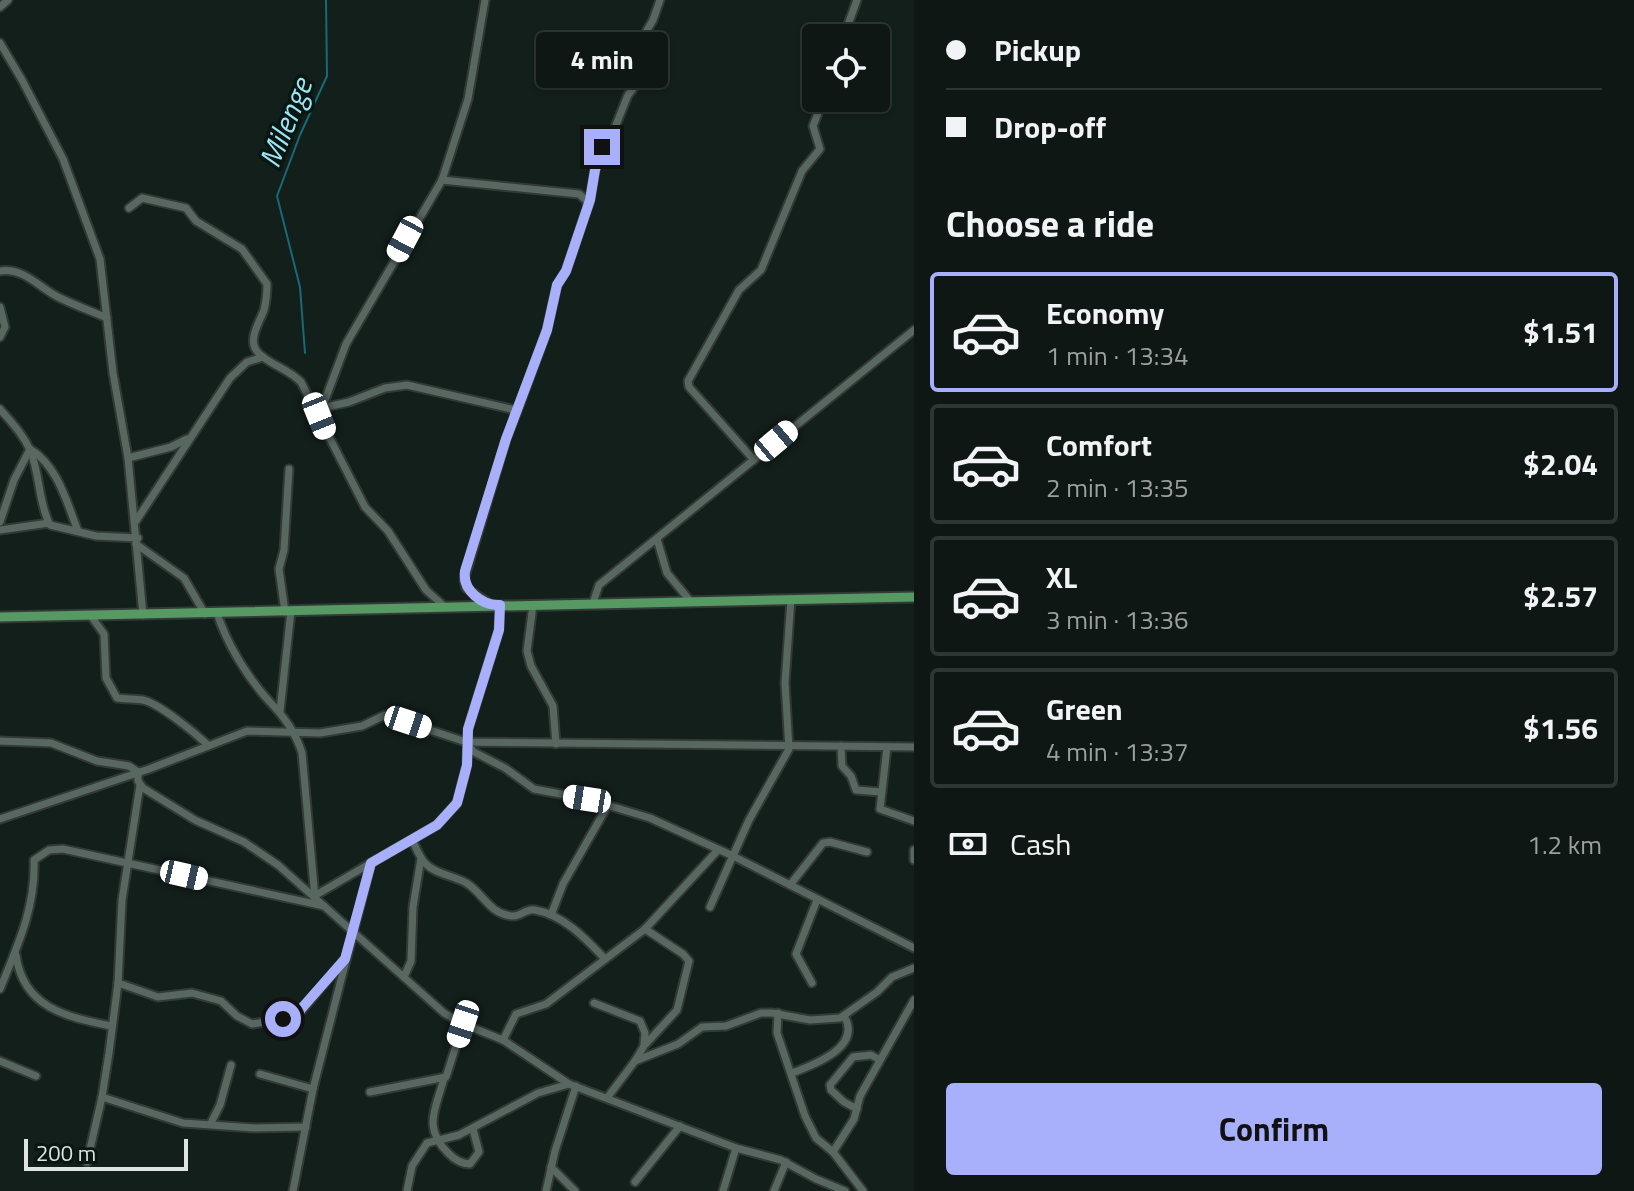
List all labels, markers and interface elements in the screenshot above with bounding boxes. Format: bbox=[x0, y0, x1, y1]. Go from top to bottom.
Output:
map controls bbox=[802, 24, 890, 112]
button: locate bbox=[802, 24, 890, 112]
text: Pickup bbox=[994, 27, 1081, 73]
callout: 4 min bbox=[536, 31, 668, 87]
text: 4 min bbox=[570, 40, 634, 79]
water label: Milenge bbox=[246, 69, 325, 174]
text: Drop-off bbox=[994, 104, 1106, 150]
route end bbox=[584, 129, 620, 165]
text: Choose a ride bbox=[946, 196, 1154, 251]
car bbox=[383, 212, 427, 266]
text: Economy bbox=[1046, 290, 1164, 336]
icon: car bbox=[950, 296, 1022, 368]
text: $1.51 bbox=[1523, 309, 1598, 355]
text: 1 min · 13:34 bbox=[1046, 336, 1189, 375]
car bbox=[299, 389, 339, 443]
car bbox=[750, 416, 802, 466]
text: Comfort bbox=[1046, 422, 1152, 468]
icon: car bbox=[950, 428, 1022, 500]
text: $2.04 bbox=[1523, 441, 1598, 487]
text: 2 min · 13:35 bbox=[1046, 468, 1189, 507]
text: XL bbox=[1046, 554, 1077, 600]
icon: car bbox=[950, 560, 1022, 632]
text: $2.57 bbox=[1523, 573, 1598, 619]
text: 3 min · 13:36 bbox=[1046, 600, 1189, 639]
text: Green bbox=[1046, 686, 1123, 732]
icon: car bbox=[950, 692, 1022, 764]
car bbox=[381, 703, 435, 741]
text: $1.56 bbox=[1523, 705, 1598, 751]
text: 4 min · 13:37 bbox=[1046, 732, 1189, 771]
car bbox=[561, 783, 613, 815]
text: Cash bbox=[1010, 821, 1071, 867]
icon: cash bbox=[946, 822, 990, 866]
text: 1.2 km bbox=[1527, 825, 1602, 864]
car bbox=[158, 858, 210, 892]
car bbox=[444, 997, 482, 1051]
route start bbox=[265, 1001, 301, 1037]
button: Confirm bbox=[946, 1083, 1602, 1175]
scale bar bbox=[24, 1135, 188, 1171]
text: 200 m bbox=[36, 1136, 96, 1170]

